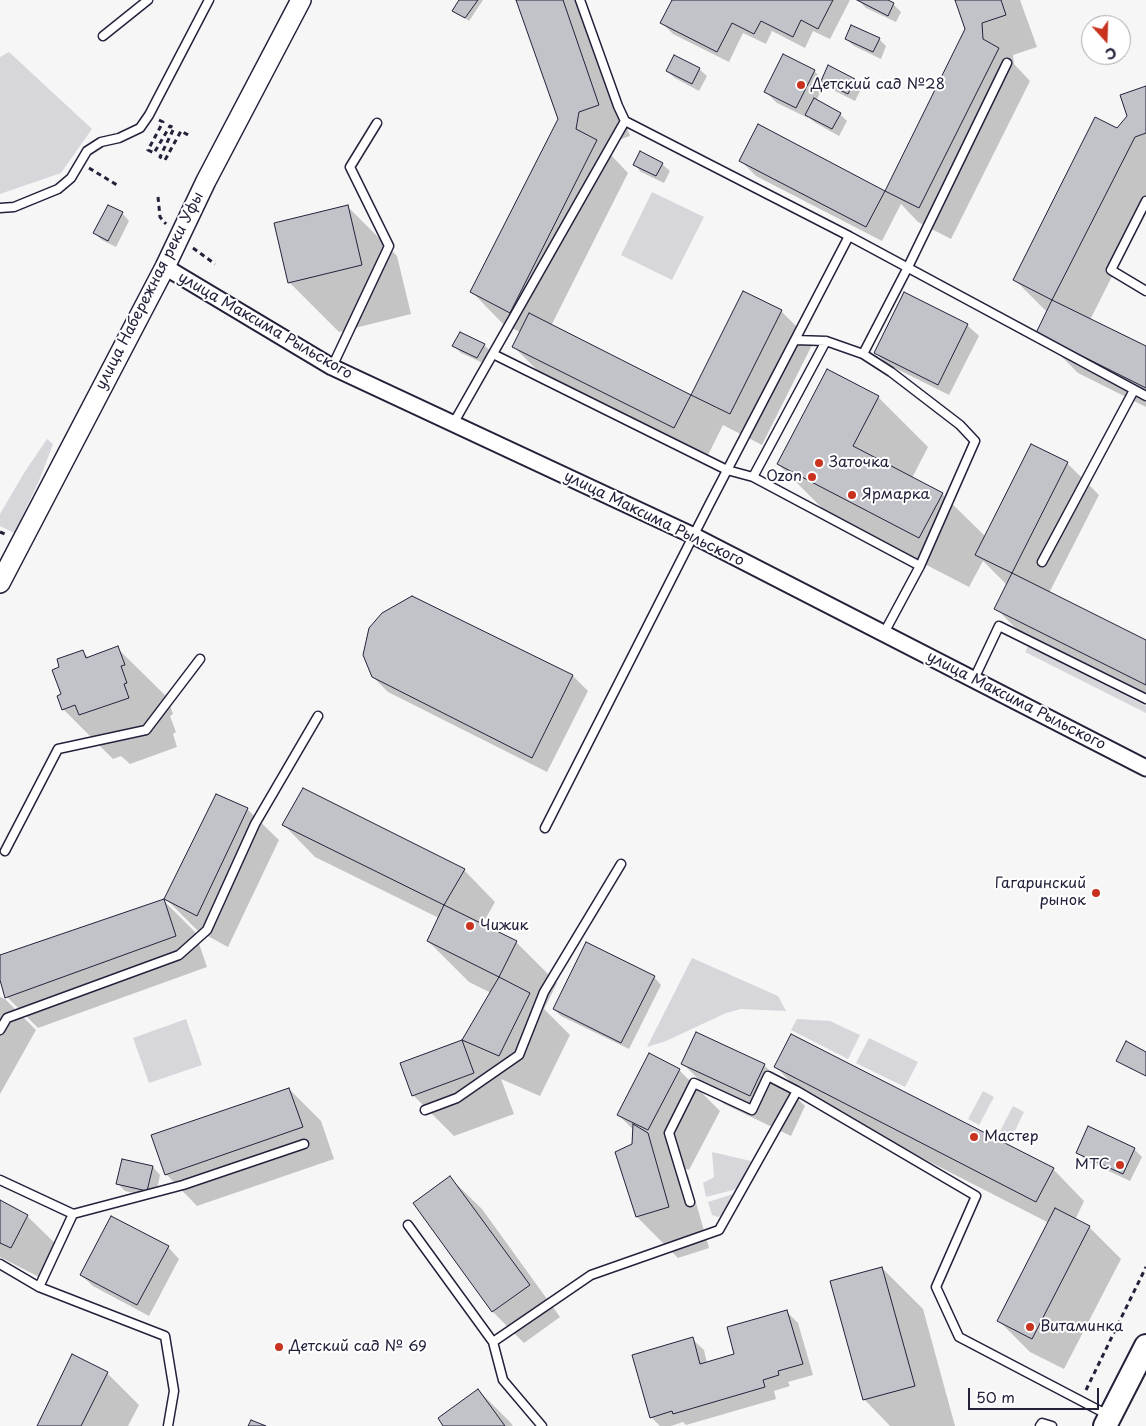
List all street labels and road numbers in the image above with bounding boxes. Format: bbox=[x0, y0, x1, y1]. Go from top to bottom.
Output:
street label: улица Набережная реки Уфы bbox=[92, 189, 208, 393]
street label: улица Максима Рыльского bbox=[175, 269, 355, 383]
street label: улица Максима Рыльского bbox=[561, 467, 747, 571]
street label: улица Максима Рыльского bbox=[923, 648, 1109, 754]

